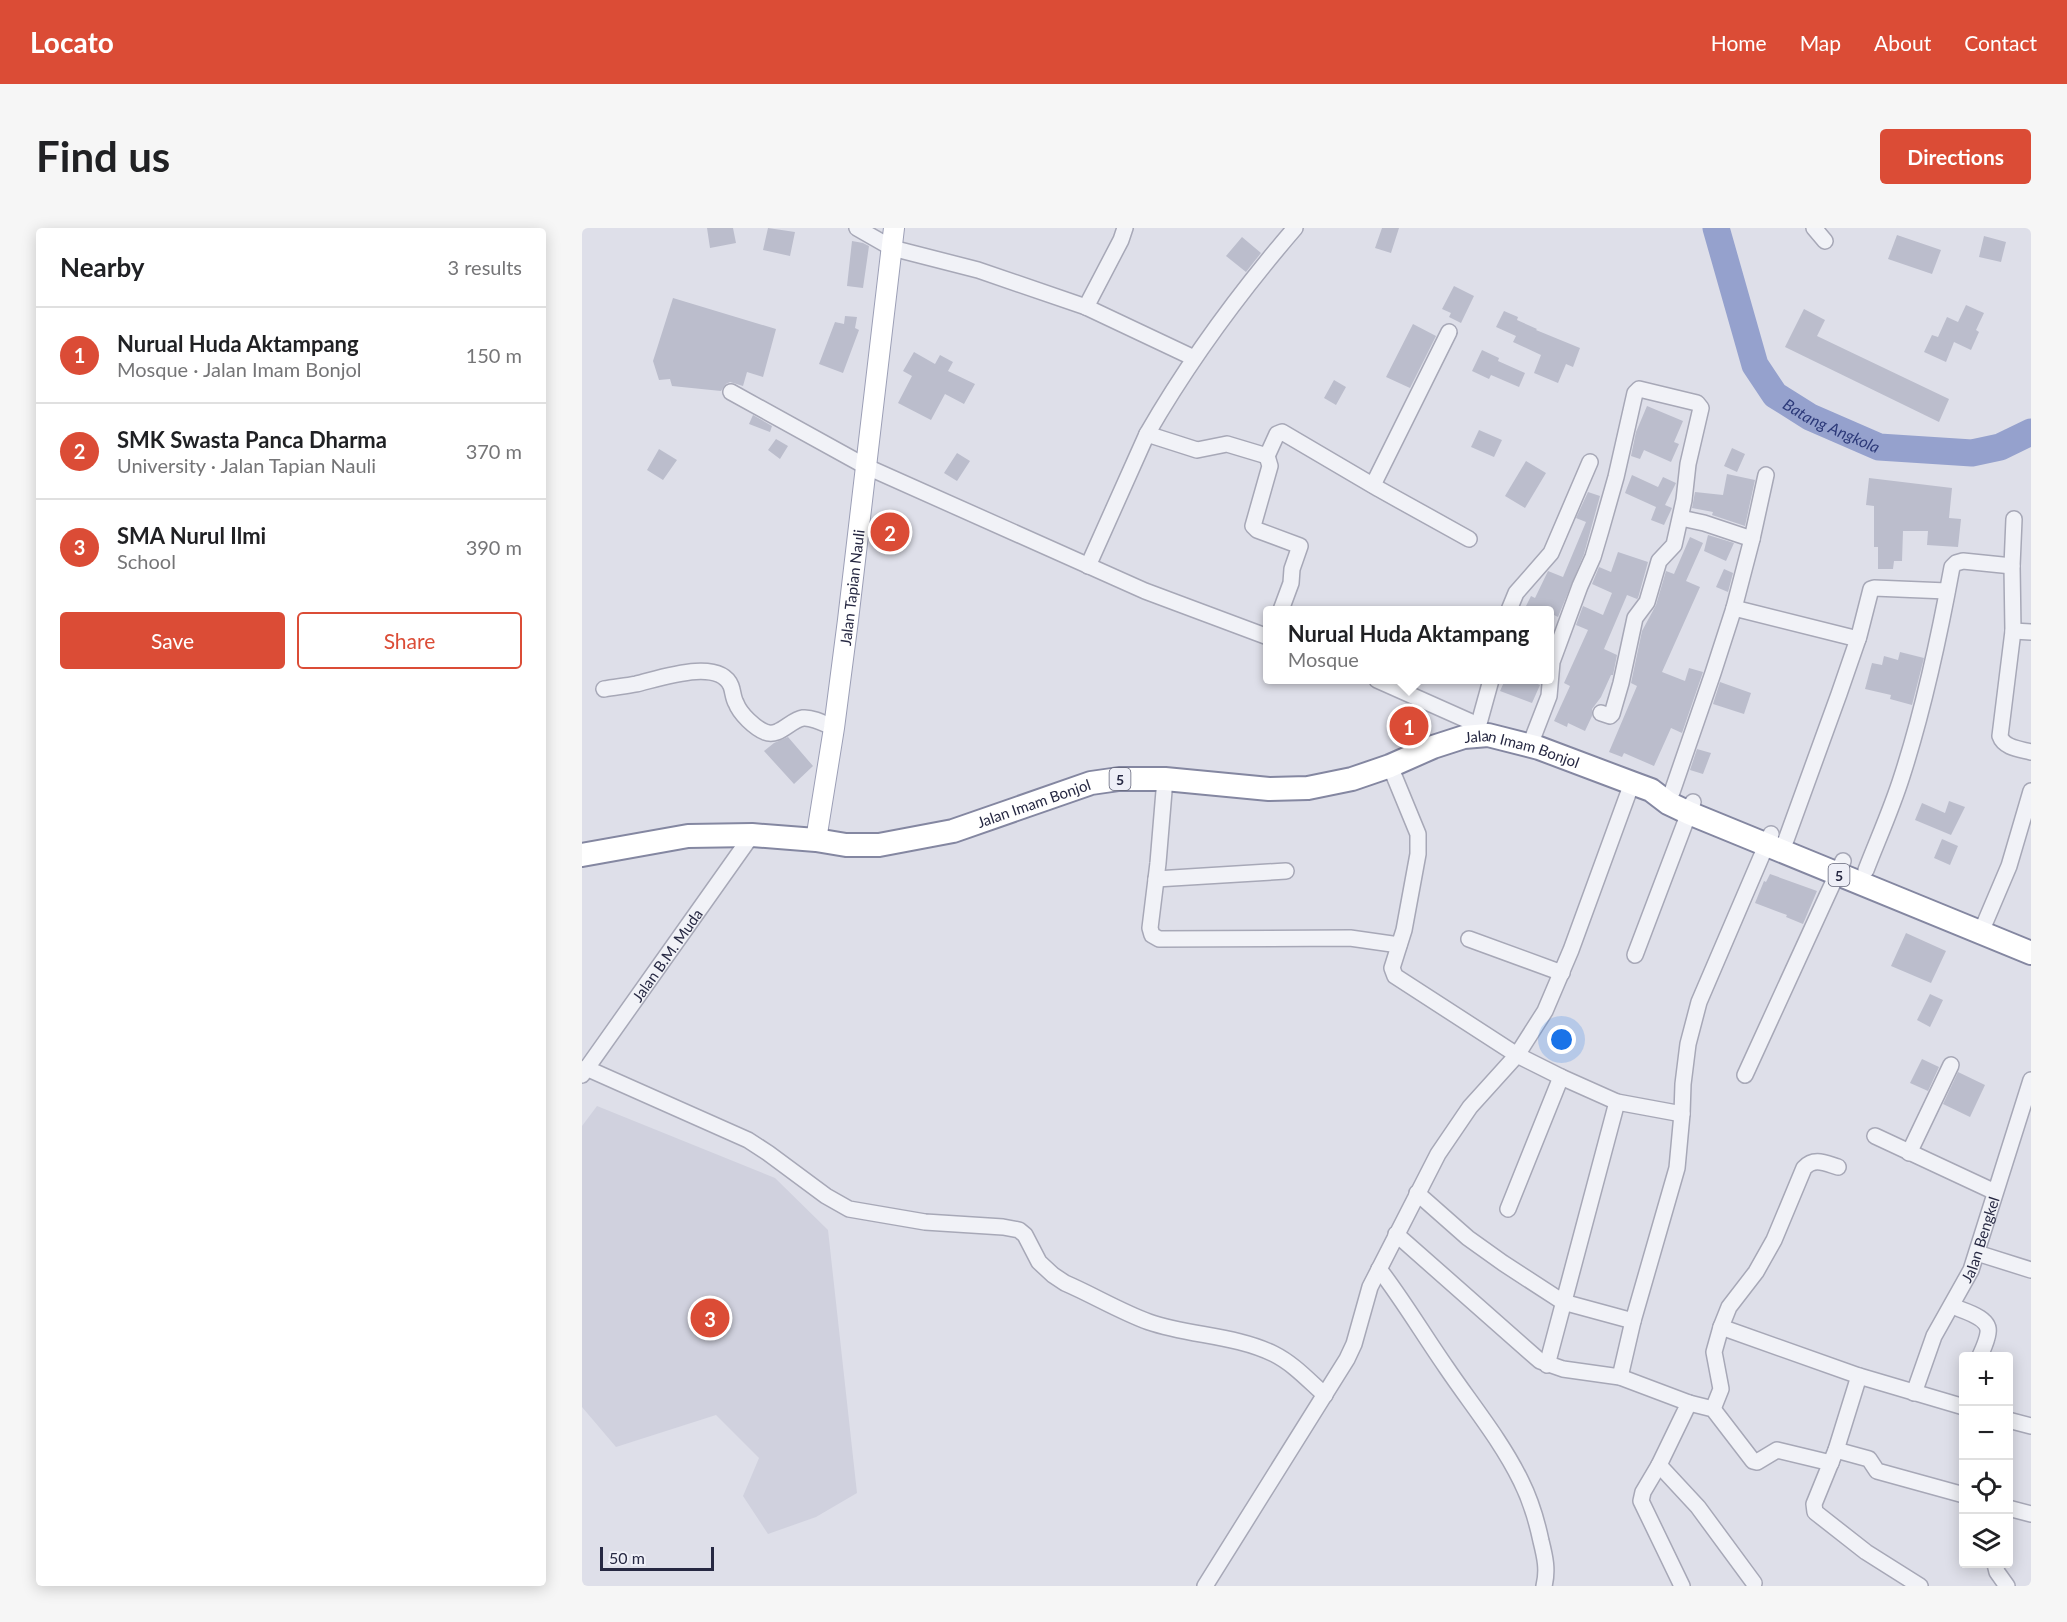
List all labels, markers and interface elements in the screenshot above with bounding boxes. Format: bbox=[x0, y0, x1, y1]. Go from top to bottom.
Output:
text: Locato bbox=[30, 25, 114, 59]
text: Home bbox=[1711, 30, 1767, 55]
text: Map bbox=[1800, 30, 1841, 55]
text: About bbox=[1874, 30, 1931, 55]
text: Contact bbox=[1964, 30, 2037, 55]
button: Directions bbox=[1880, 129, 2031, 184]
text: Find us bbox=[36, 131, 170, 181]
text: Nearby bbox=[60, 251, 145, 283]
text: 3 results bbox=[447, 255, 522, 279]
text: Nurual Huda Aktampang bbox=[117, 330, 359, 357]
text: 1 bbox=[74, 343, 85, 367]
text: 150 m bbox=[466, 343, 522, 367]
text: Mosque · Jalan Imam Bonjol bbox=[117, 357, 362, 381]
water label: Batang Angkola bbox=[1780, 393, 1883, 456]
text: SMK Swasta Panca Dharma bbox=[117, 426, 387, 453]
text: 2 bbox=[74, 439, 85, 463]
text: 370 m bbox=[466, 439, 522, 463]
text: University · Jalan Tapian Nauli bbox=[117, 453, 376, 477]
pin: 2 bbox=[870, 510, 910, 554]
text: SMA Nurul Ilmi bbox=[117, 522, 266, 549]
street label: Jalan Tapian Nauli bbox=[836, 528, 868, 647]
text: 3 bbox=[74, 535, 85, 559]
text: 390 m bbox=[466, 535, 522, 559]
text: School bbox=[117, 549, 176, 573]
popup bbox=[1263, 606, 1554, 684]
button: Save bbox=[60, 612, 285, 669]
button: Share bbox=[297, 612, 522, 669]
text: Nurual Huda Aktampang bbox=[1288, 620, 1529, 647]
text: Mosque bbox=[1288, 647, 1359, 671]
pin: 1 bbox=[1390, 704, 1428, 748]
street label: Jalan Imam Bonjol bbox=[1464, 726, 1582, 771]
road number: 5 bbox=[1110, 768, 1130, 790]
street label: Jalan Imam Bonjol bbox=[974, 775, 1093, 831]
road number: 5 bbox=[1828, 864, 1850, 886]
street label: Jalan B.M. Muda bbox=[628, 905, 706, 1005]
your location bbox=[1547, 1025, 1576, 1054]
street label: Jalan Bengkel bbox=[1957, 1194, 2003, 1285]
pin: 3 bbox=[690, 1296, 730, 1340]
map controls bbox=[1959, 1352, 2013, 1568]
button: + bbox=[1959, 1352, 2013, 1406]
button: − bbox=[1959, 1406, 2013, 1460]
button: locate bbox=[1959, 1460, 2013, 1514]
button: layers bbox=[1959, 1514, 2013, 1568]
scale bar bbox=[600, 1544, 714, 1572]
text: 50 m bbox=[609, 1548, 645, 1567]

